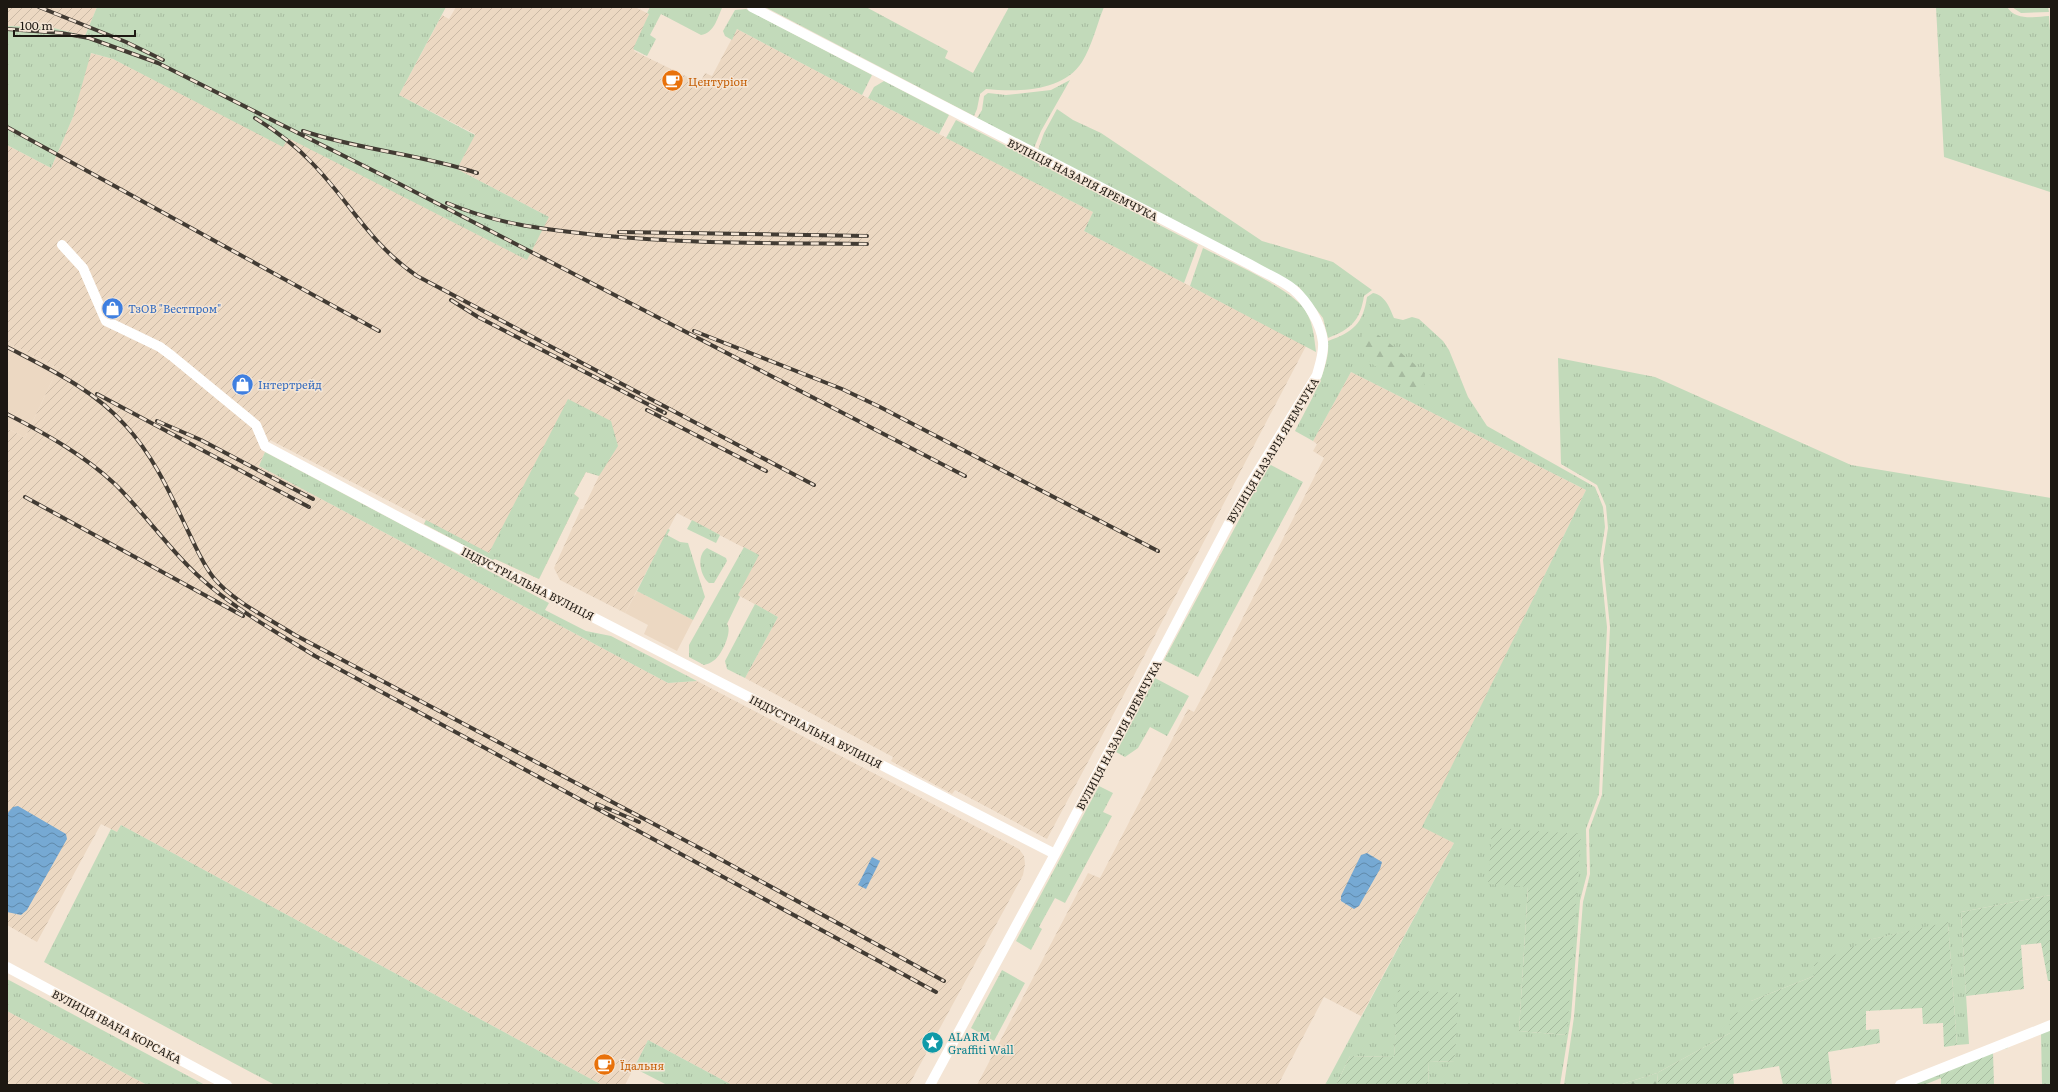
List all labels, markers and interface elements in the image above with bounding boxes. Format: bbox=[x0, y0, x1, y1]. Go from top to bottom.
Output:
scale bar bbox=[14, 12, 135, 38]
text: 100 m bbox=[20, 16, 53, 34]
cafe icon: Центуріон bbox=[660, 68, 686, 94]
place label: Центуріон bbox=[688, 73, 748, 89]
street label: ВУЛИЦЯ НАЗАРІЯ ЯРЕМЧУКА bbox=[1005, 134, 1161, 224]
shop icon: ТзОВ "Вестпром" bbox=[100, 295, 126, 321]
place label: ТзОВ "Вестпром" bbox=[128, 300, 221, 316]
shop icon: Інтертрейд bbox=[229, 371, 255, 397]
street label: ВУЛИЦЯ НАЗАРІЯ ЯРЕМЧУКА bbox=[1222, 374, 1322, 526]
place label: Інтертрейд bbox=[258, 376, 322, 392]
street label: ІНДУСТРІАЛЬНА ВУЛИЦЯ bbox=[459, 542, 597, 624]
street label: ВУЛИЦЯ НАЗАРІЯ ЯРЕМЧУКА bbox=[1072, 657, 1164, 813]
street label: ІНДУСТРІАЛЬНА ВУЛИЦЯ bbox=[747, 690, 885, 772]
street label: ВУЛИЦЯ ІВАНА КОРСАКА bbox=[49, 985, 185, 1067]
place label: ALARM Graffiti Wall bbox=[948, 1028, 1014, 1057]
place icon: ALARM Graffiti Wall bbox=[919, 1029, 945, 1055]
cafe icon: Їдальня bbox=[592, 1052, 618, 1078]
place label: Їдальня bbox=[620, 1057, 664, 1073]

